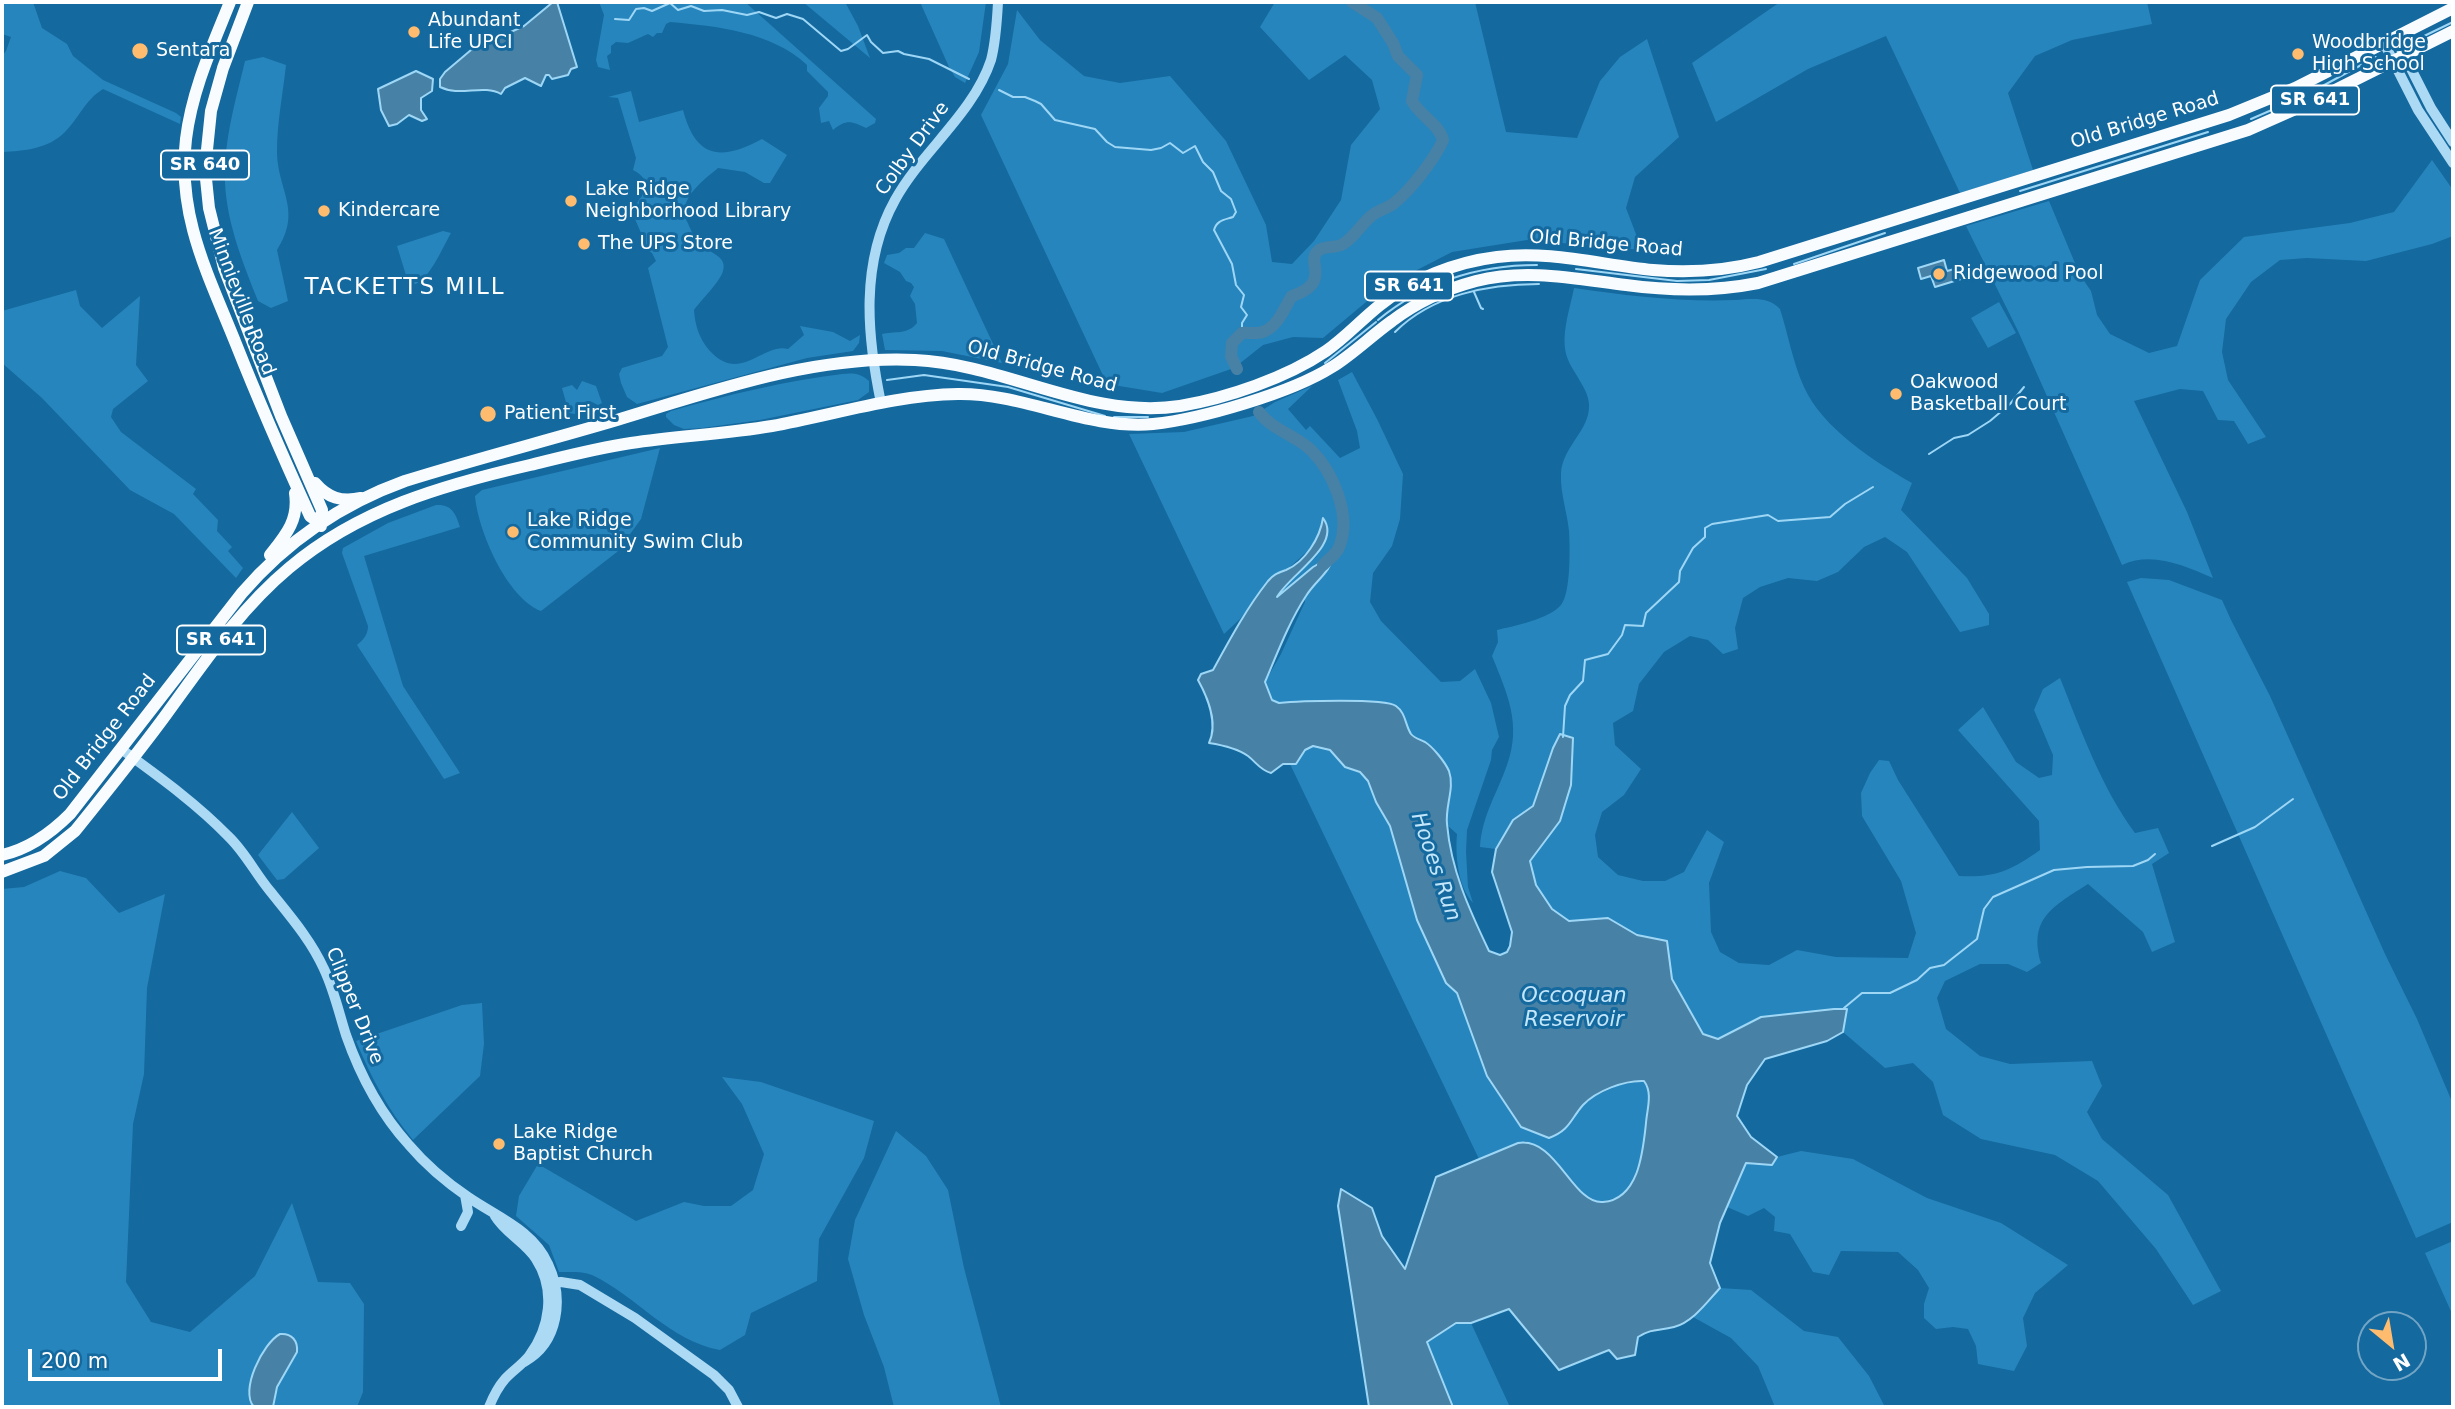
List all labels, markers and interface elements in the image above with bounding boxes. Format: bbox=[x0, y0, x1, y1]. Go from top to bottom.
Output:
place label: Abundant Life UPCI bbox=[428, 10, 520, 54]
marker: Abundant Life UPCI bbox=[406, 24, 422, 40]
place label: Woodbridge High School bbox=[2312, 32, 2426, 76]
place label: Sentara bbox=[156, 40, 230, 62]
marker: Sentara bbox=[130, 41, 150, 61]
marker: Woodbridge High School bbox=[2290, 46, 2306, 62]
road number: SR 641 bbox=[2271, 86, 2359, 114]
street label: Old Bridge Road bbox=[2068, 88, 2222, 154]
street label: Colby Drive bbox=[871, 98, 955, 200]
road number: SR 640 bbox=[161, 150, 249, 180]
place label: Lake Ridge Neighborhood Library bbox=[585, 179, 791, 223]
marker: Lake Ridge Neighborhood Library bbox=[563, 193, 579, 209]
place label: Kindercare bbox=[338, 200, 440, 222]
marker: Kindercare bbox=[316, 203, 332, 219]
street label: Minnieville Road bbox=[203, 225, 279, 379]
street label: Old Bridge Road bbox=[1528, 226, 1684, 262]
place label: The UPS Store bbox=[598, 233, 733, 255]
marker: The UPS Store bbox=[576, 236, 592, 252]
place label: Ridgewood Pool bbox=[1953, 263, 2103, 285]
marker: Ridgewood Pool bbox=[1931, 266, 1947, 282]
road number: SR 641 bbox=[1365, 272, 1453, 300]
district label: TACKETTS MILL bbox=[306, 274, 504, 302]
street label: Old Bridge Road bbox=[965, 336, 1119, 398]
place label: Oakwood Basketball Court bbox=[1910, 372, 2067, 416]
marker: Oakwood Basketball Court bbox=[1888, 386, 1904, 402]
place label: Patient First bbox=[504, 403, 616, 425]
marker: Patient First bbox=[478, 404, 498, 424]
place label: Lake Ridge Community Swim Club bbox=[527, 510, 743, 554]
marker: Lake Ridge Community Swim Club bbox=[505, 524, 521, 540]
road number: SR 641 bbox=[177, 626, 265, 654]
street label: Old Bridge Road bbox=[49, 670, 161, 806]
water label: Hooes Run bbox=[1405, 809, 1465, 925]
street label: Clipper Drive bbox=[320, 944, 388, 1068]
water label: Occoquan Reservoir bbox=[1521, 984, 1627, 1034]
place label: Lake Ridge Baptist Church bbox=[513, 1122, 653, 1166]
marker: Lake Ridge Baptist Church bbox=[491, 1136, 507, 1152]
north arrow bbox=[2357, 1311, 2427, 1381]
scale bar bbox=[32, 1336, 226, 1380]
text: 200 m bbox=[41, 1349, 108, 1373]
text: N bbox=[2389, 1349, 2414, 1376]

